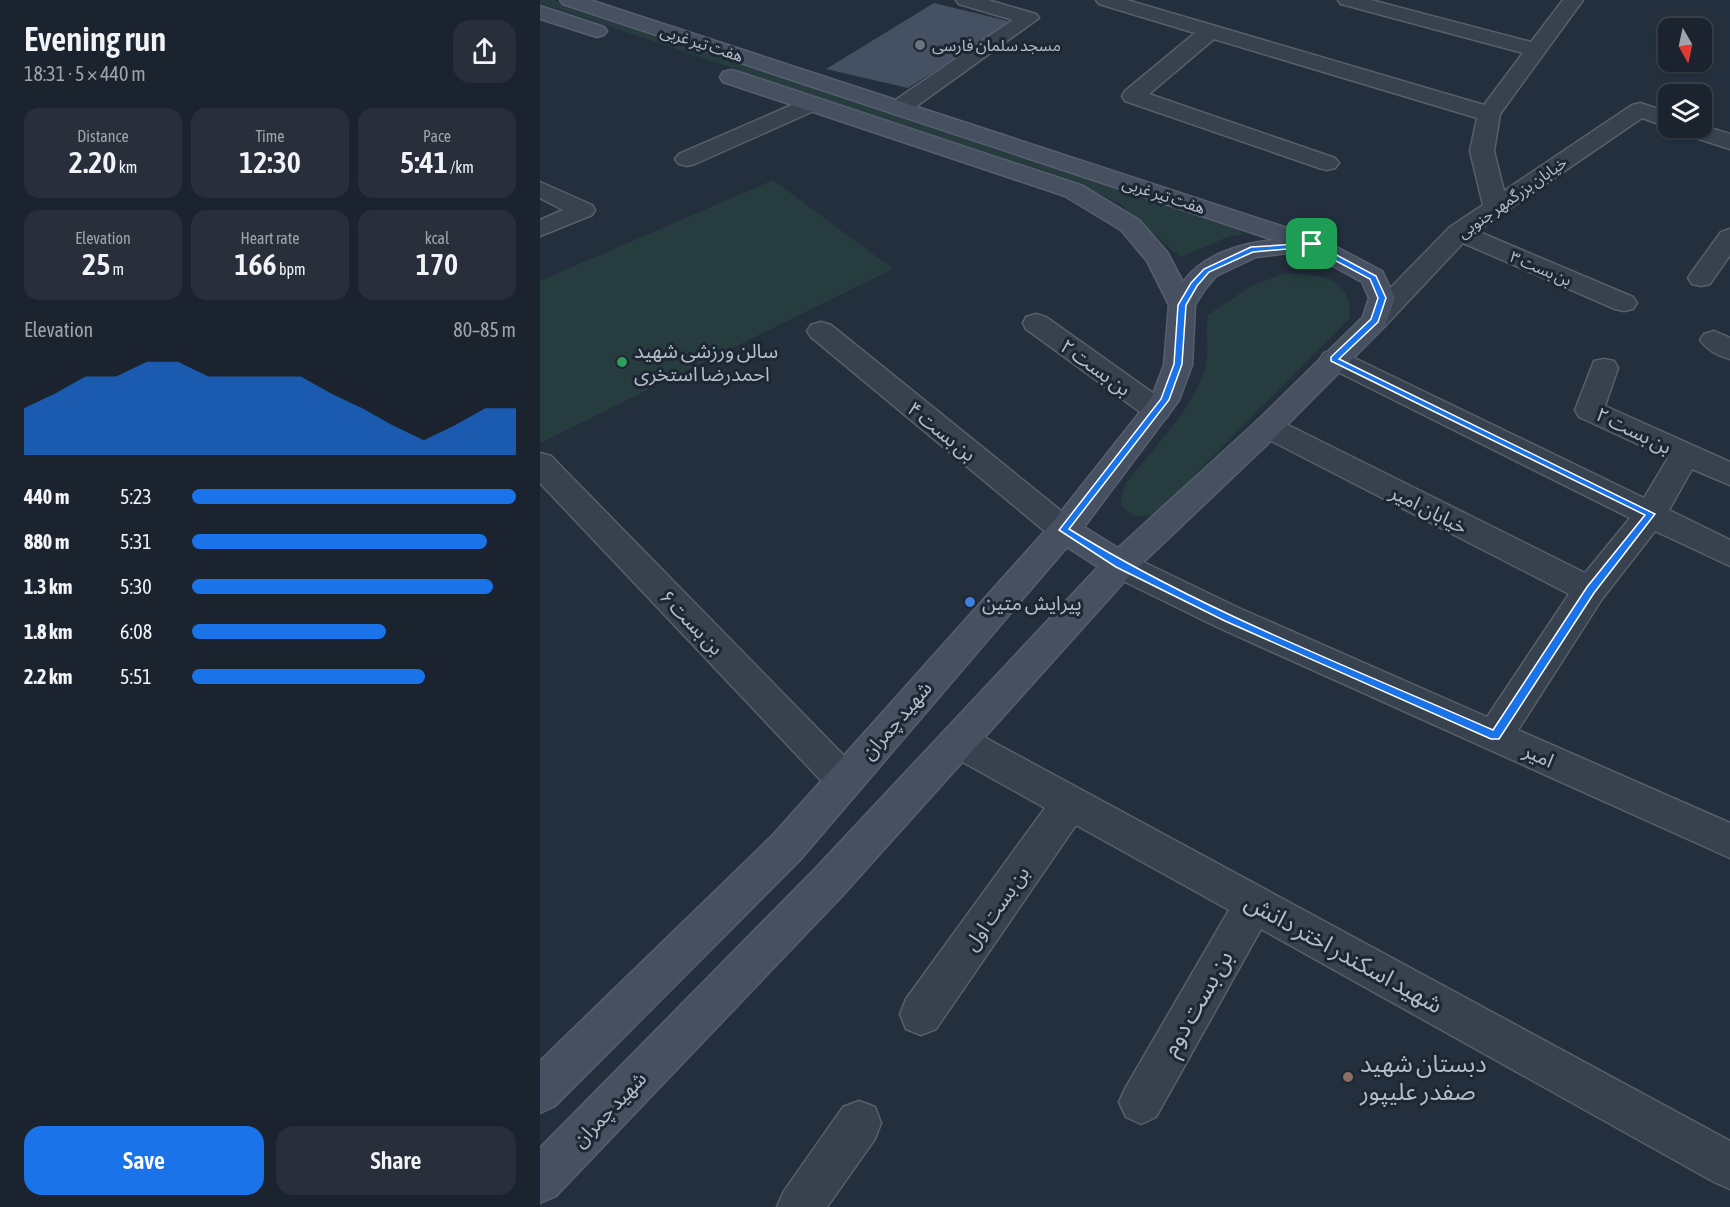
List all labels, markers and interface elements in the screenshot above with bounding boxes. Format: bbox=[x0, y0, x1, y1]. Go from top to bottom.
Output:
north arrow bbox=[1658, 18, 1712, 72]
map controls bbox=[1658, 18, 1712, 138]
text: Evening run bbox=[24, 20, 166, 58]
button: share bbox=[453, 20, 516, 83]
street label: هفت تیر غربی bbox=[658, 21, 746, 66]
place label: مسجد سلمان فارسی bbox=[932, 36, 1061, 55]
marker: مسجد سلمان فارسی bbox=[913, 38, 927, 52]
text: 18:31 · 5 × 440 m bbox=[24, 62, 146, 85]
button: layers bbox=[1658, 84, 1712, 138]
text: Distance bbox=[77, 127, 129, 145]
text: Time bbox=[255, 127, 285, 145]
text: Pace bbox=[423, 127, 451, 145]
text: 2.20 bbox=[69, 145, 116, 179]
text: 12:30 bbox=[239, 145, 301, 179]
text: 5:41 bbox=[400, 145, 448, 179]
street label: خیابان بزرگمهر جنوبی bbox=[1454, 153, 1571, 242]
text: km bbox=[116, 158, 137, 176]
text: /km bbox=[448, 158, 474, 176]
street label: هفت تیر غربی bbox=[1120, 173, 1208, 218]
pin bbox=[1286, 218, 1337, 269]
icon: arrive bbox=[1295, 227, 1328, 260]
text: Elevation bbox=[75, 229, 131, 247]
text: Heart rate bbox=[241, 229, 299, 247]
text: kcal bbox=[425, 229, 449, 247]
text: 25 bbox=[82, 247, 110, 281]
text: 166 bbox=[234, 247, 277, 281]
text: 170 bbox=[416, 247, 458, 281]
street label: بن بست ۳ bbox=[1507, 247, 1574, 290]
text: m bbox=[110, 260, 124, 278]
text: bpm bbox=[277, 260, 306, 278]
text: Elevation bbox=[24, 318, 93, 341]
text: 80–85 m bbox=[453, 318, 516, 341]
street label: بن بست ۲ bbox=[1056, 334, 1136, 401]
place label: سالن ورزشی شهید احمدرضا استخری bbox=[634, 339, 778, 386]
marker: سالن ورزشی شهید احمدرضا استخری bbox=[615, 355, 629, 369]
street label: بن بست ۴ bbox=[903, 397, 981, 466]
street label: بن بست ۲ bbox=[1592, 402, 1676, 459]
street label: خیابان امیر bbox=[1385, 479, 1471, 539]
text: 440 m bbox=[24, 485, 69, 508]
text: 5:23 bbox=[120, 485, 152, 508]
text: 880 m bbox=[24, 530, 69, 553]
text: 5:31 bbox=[120, 530, 152, 553]
text: 1.3 km bbox=[24, 575, 72, 598]
text: 5:30 bbox=[120, 575, 152, 598]
street label: بن بست ۶ bbox=[655, 585, 728, 660]
place label: پیرایش متین bbox=[982, 591, 1082, 616]
marker: پیرایش متین bbox=[963, 595, 977, 609]
text: 1.8 km bbox=[24, 620, 72, 643]
text: 6:08 bbox=[120, 620, 152, 643]
text: 2.2 km bbox=[24, 665, 72, 688]
text: 5:51 bbox=[120, 665, 152, 688]
street label: شهید چمران bbox=[856, 676, 938, 765]
street label: امیر bbox=[1519, 738, 1558, 773]
street label: بن بست اول bbox=[959, 862, 1034, 955]
street label: شهید اسکندر اختر دانش bbox=[1240, 888, 1447, 1019]
street label: بن بست دوم bbox=[1156, 945, 1242, 1063]
place label: دبستان شهید صفدر علیپور bbox=[1359, 1050, 1487, 1107]
street label: شهید چمران bbox=[567, 1067, 652, 1153]
marker: دبستان شهید صفدر علیپور bbox=[1341, 1070, 1355, 1084]
button: Save bbox=[24, 1126, 264, 1195]
button: Share bbox=[276, 1126, 516, 1195]

